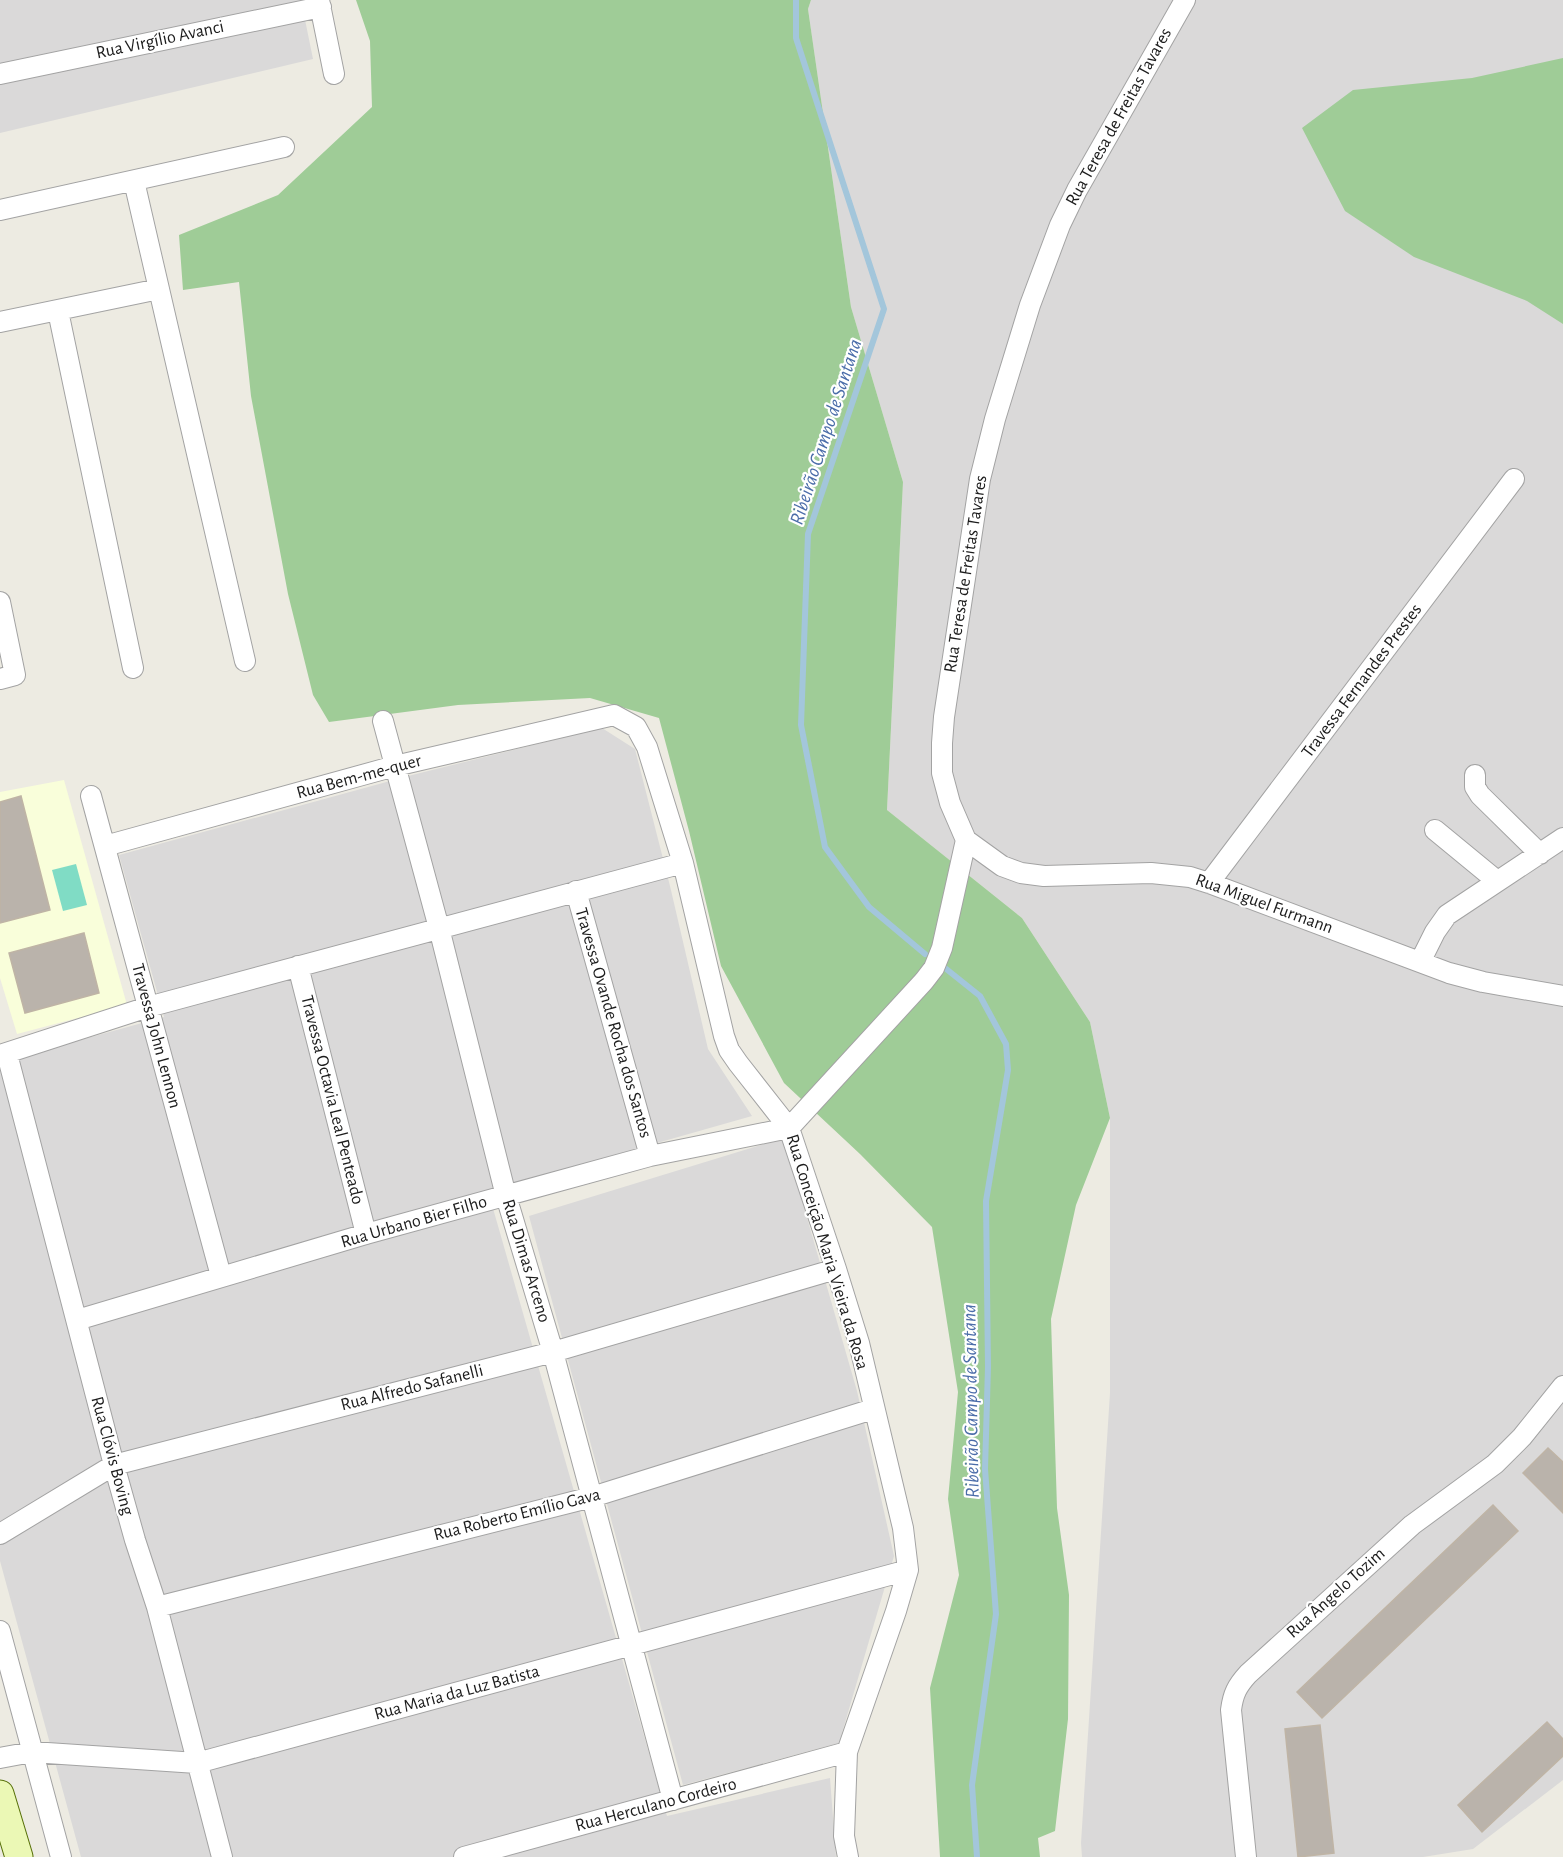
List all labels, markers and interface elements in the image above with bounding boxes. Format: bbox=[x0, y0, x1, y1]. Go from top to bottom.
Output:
street label: Rua Virgílio Avanci bbox=[94, 18, 226, 62]
street label: Rua Teresa de Freitas Tavares bbox=[1063, 25, 1175, 209]
water label: Ribeirão Campo de Santana bbox=[787, 337, 865, 527]
street label: Rua Teresa de Freitas Tavares bbox=[941, 474, 991, 674]
street label: Travessa Fernandes Prestes bbox=[1298, 601, 1426, 761]
street label: Rua Bem-me-quer bbox=[295, 752, 424, 802]
street label: Rua Miguel Furmann bbox=[1193, 871, 1335, 937]
street label: Travessa Ovande Rocha dos Santos bbox=[571, 906, 655, 1140]
street label: Travessa John Lennon bbox=[128, 962, 184, 1110]
street label: Travessa Octavia Leal Penteado bbox=[297, 994, 367, 1207]
street label: Rua Conceição Maria Vieira da Rosa bbox=[783, 1132, 871, 1372]
street label: Rua Urbano Bier Filho bbox=[339, 1192, 489, 1251]
street label: Rua Dimas Arceno bbox=[499, 1197, 553, 1325]
water label: Ribeirão Campo de Santana bbox=[959, 1304, 983, 1498]
street label: Rua Alfredo Safanelli bbox=[339, 1362, 485, 1414]
street label: Rua Clóvis Boving bbox=[87, 1395, 137, 1518]
street label: Rua Roberto Emílio Gava bbox=[432, 1486, 602, 1544]
street label: Rua Ângelo Tozim bbox=[1281, 1542, 1389, 1642]
street label: Rua Maria da Luz Batista bbox=[372, 1662, 542, 1724]
street label: Rua Herculano Cordeiro bbox=[573, 1775, 739, 1835]

